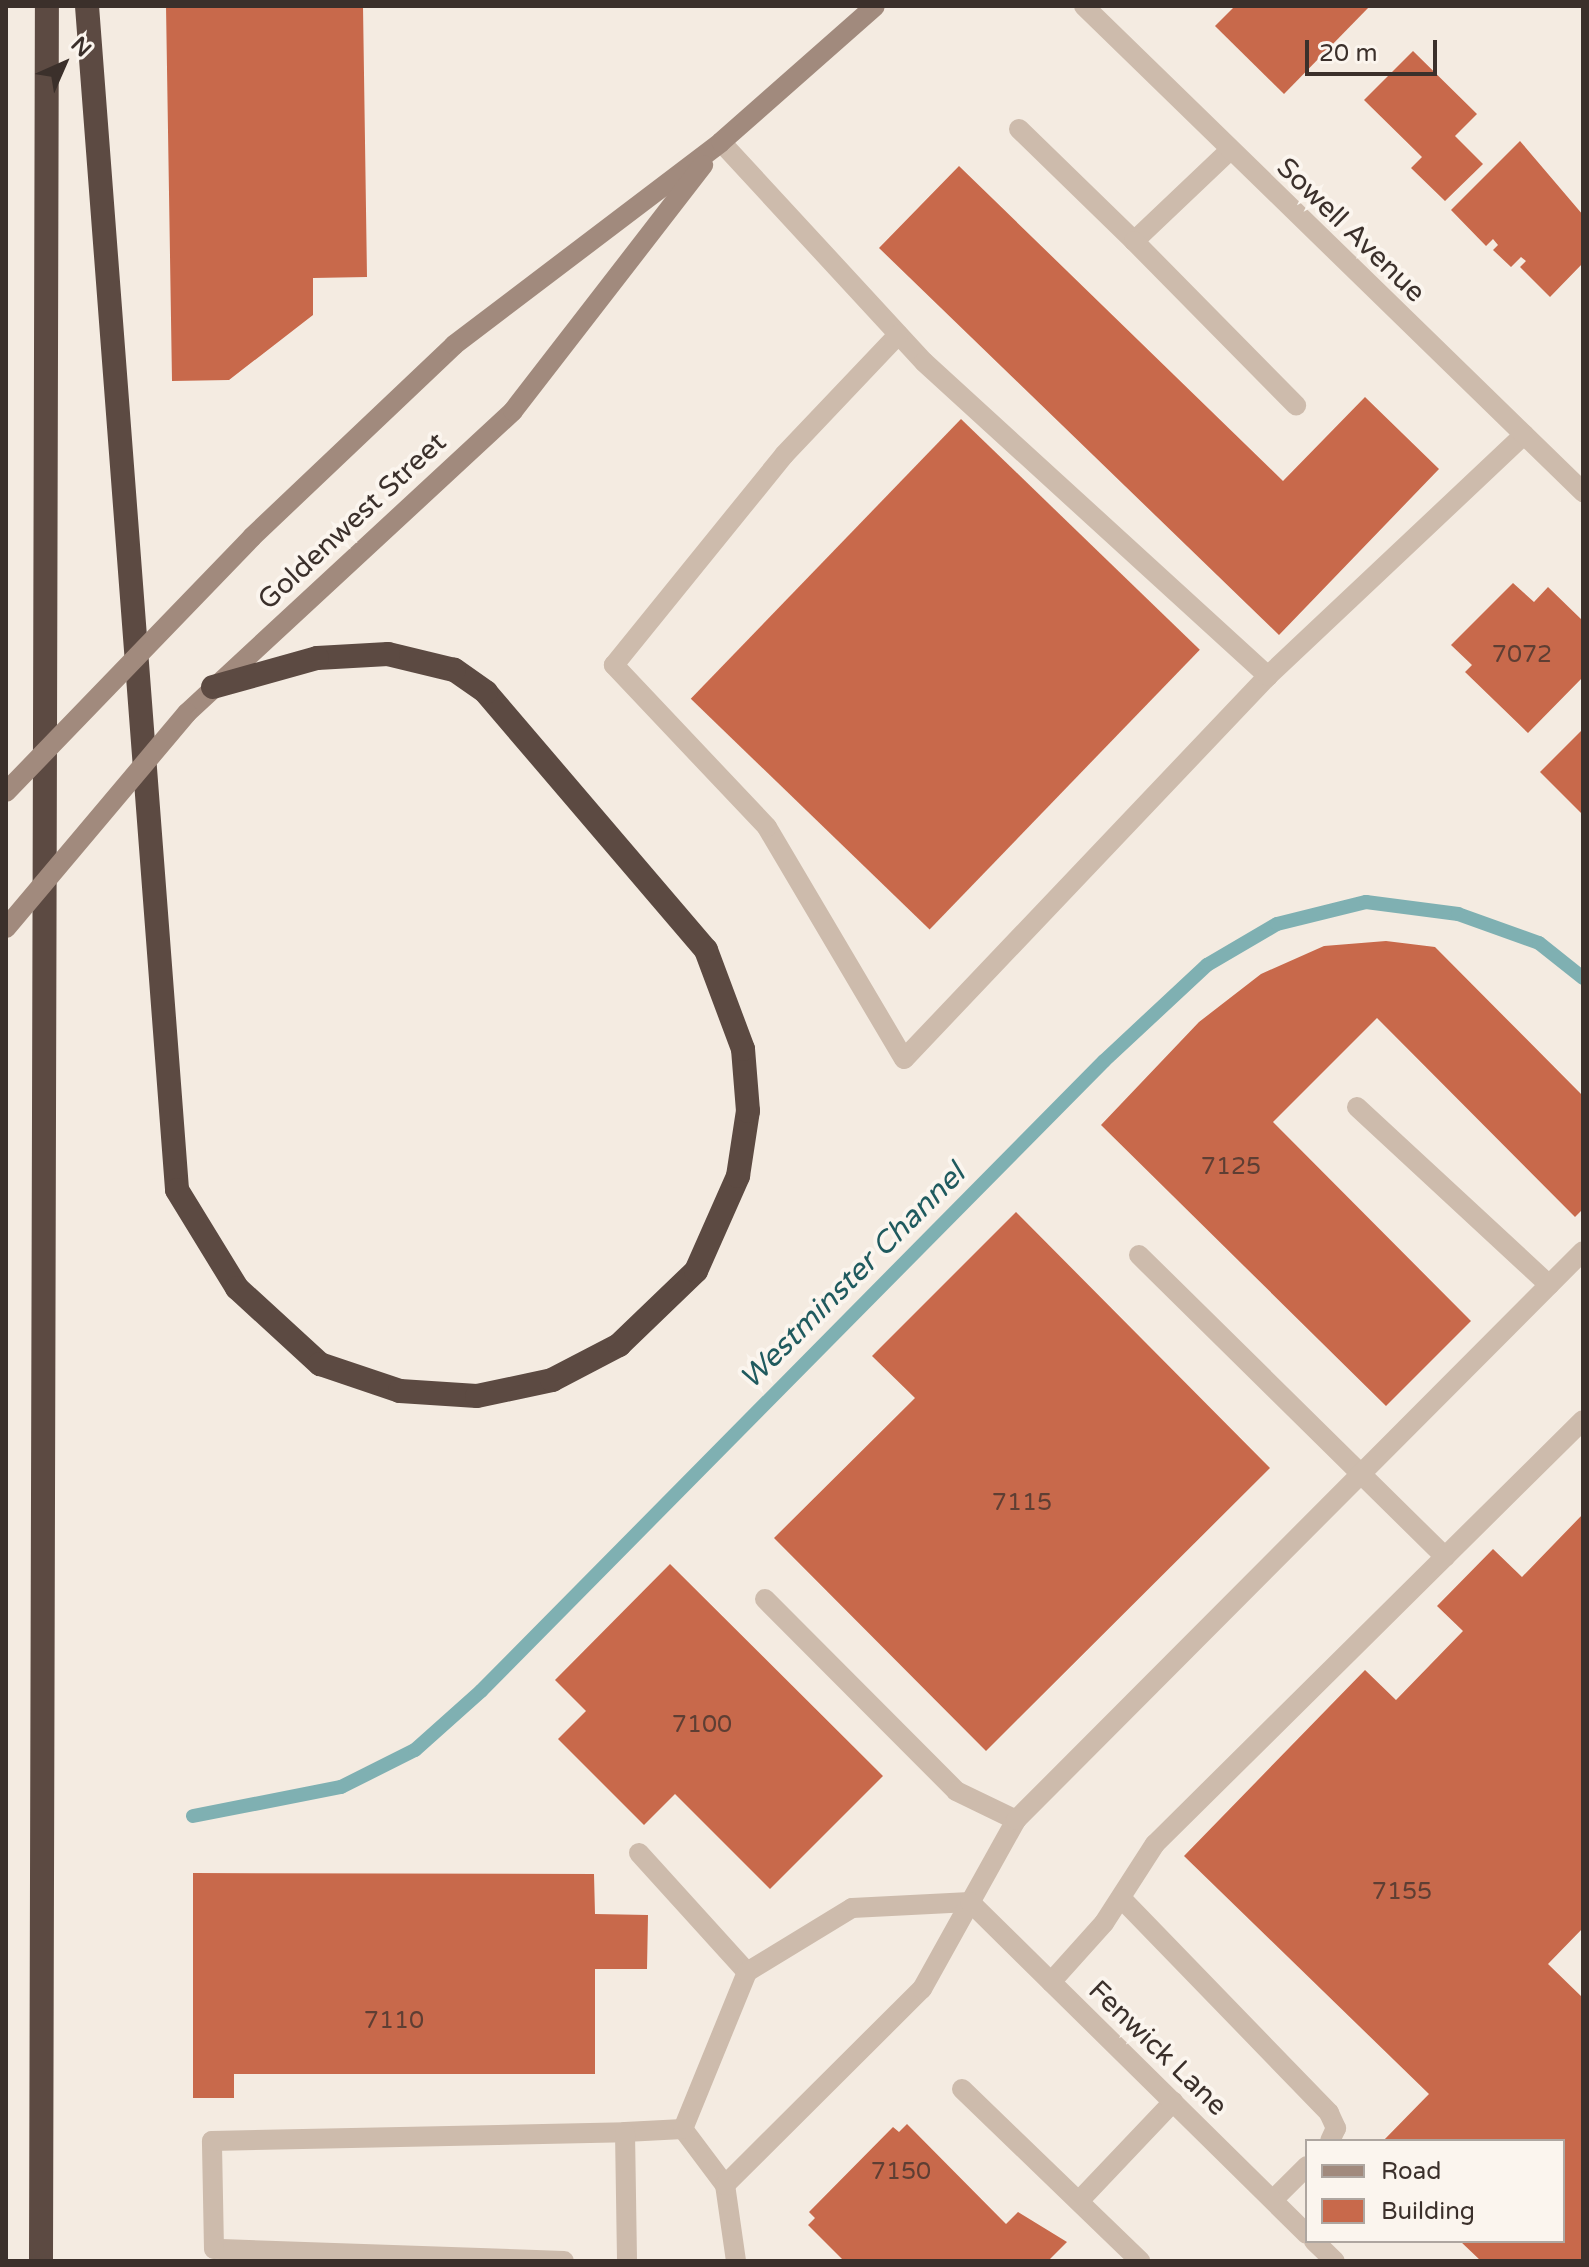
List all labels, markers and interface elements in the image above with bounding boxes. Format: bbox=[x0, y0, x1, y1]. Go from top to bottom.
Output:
north arrow bbox=[24, 24, 104, 104]
scale bar bbox=[1309, 24, 1441, 74]
text: N bbox=[66, 32, 96, 62]
text: 20 m bbox=[1319, 39, 1377, 68]
street label: Sowell Avenue bbox=[1270, 151, 1432, 309]
street label: Goldenwest Street bbox=[251, 425, 453, 617]
house number: 7072 bbox=[1492, 641, 1552, 669]
house number: 7125 bbox=[1201, 1153, 1261, 1181]
water label: Westminster Channel bbox=[733, 1157, 973, 1397]
house number: 7115 bbox=[992, 1489, 1052, 1517]
house number: 7100 bbox=[672, 1711, 732, 1739]
house number: 7155 bbox=[1372, 1878, 1432, 1906]
street label: Fenwick Lane bbox=[1082, 1973, 1234, 2123]
house number: 7110 bbox=[364, 2007, 424, 2035]
legend bbox=[1305, 2139, 1565, 2243]
text: Road bbox=[1381, 2157, 1441, 2186]
house number: 7150 bbox=[871, 2158, 931, 2186]
text: Building bbox=[1381, 2197, 1475, 2226]

